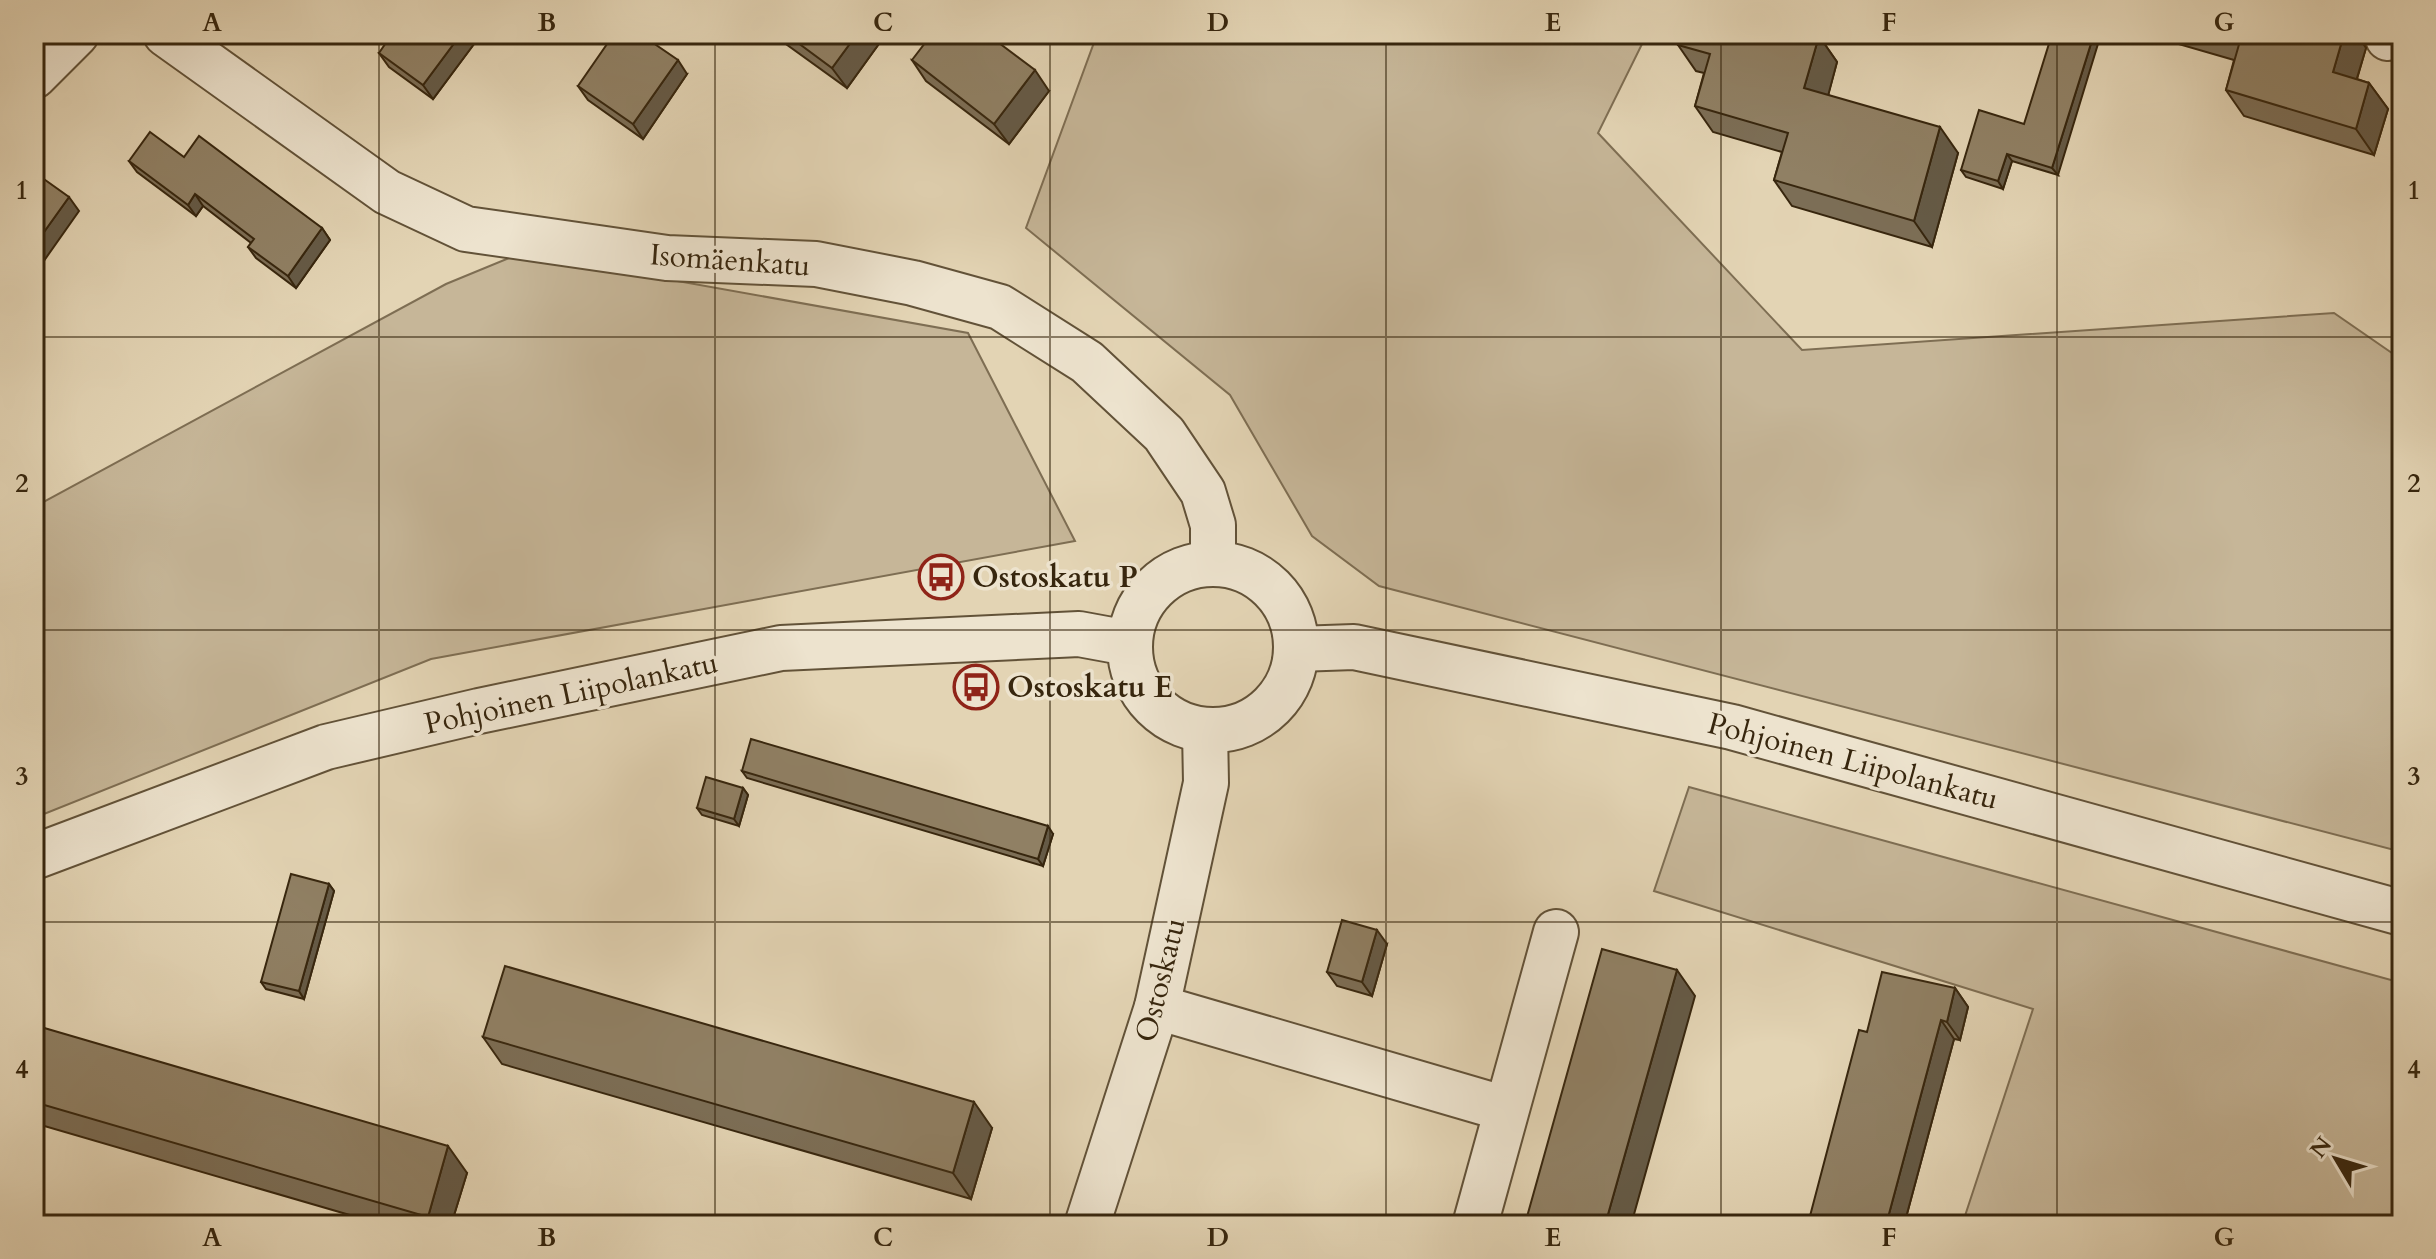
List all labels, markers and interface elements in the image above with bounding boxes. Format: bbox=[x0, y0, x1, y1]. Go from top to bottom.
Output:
text: A bbox=[202, 5, 222, 40]
text: B bbox=[538, 5, 556, 40]
text: C bbox=[873, 5, 893, 40]
text: D bbox=[1207, 5, 1229, 40]
text: E bbox=[1545, 5, 1561, 40]
text: F bbox=[1881, 5, 1897, 40]
text: G bbox=[2213, 5, 2235, 40]
text: 1 bbox=[15, 173, 29, 208]
text: 1 bbox=[2407, 173, 2421, 208]
street label: Isomäenkatu bbox=[648, 234, 812, 287]
text: 2 bbox=[15, 466, 29, 501]
text: 2 bbox=[2407, 466, 2421, 501]
bus stop icon: Ostoskatu P bbox=[917, 553, 965, 601]
place label: Ostoskatu P bbox=[972, 557, 1138, 598]
street label: Pohjoinen Liipolankatu bbox=[421, 642, 722, 745]
bus stop icon: Ostoskatu E bbox=[952, 663, 1000, 711]
place label: Ostoskatu E bbox=[1007, 667, 1173, 708]
street label: Pohjoinen Liipolankatu bbox=[1703, 703, 2003, 820]
text: 3 bbox=[15, 759, 29, 794]
text: 3 bbox=[2407, 759, 2421, 794]
street label: Ostoskatu bbox=[1125, 914, 1196, 1047]
text: 4 bbox=[15, 1052, 29, 1087]
text: 4 bbox=[2407, 1052, 2421, 1087]
north arrow bbox=[2296, 1119, 2376, 1199]
text: N bbox=[2303, 1131, 2339, 1164]
text: A bbox=[202, 1220, 222, 1255]
text: B bbox=[538, 1220, 556, 1255]
text: C bbox=[873, 1220, 893, 1255]
text: D bbox=[1207, 1220, 1229, 1255]
text: E bbox=[1545, 1220, 1561, 1255]
text: F bbox=[1881, 1220, 1897, 1255]
text: G bbox=[2213, 1220, 2235, 1255]

